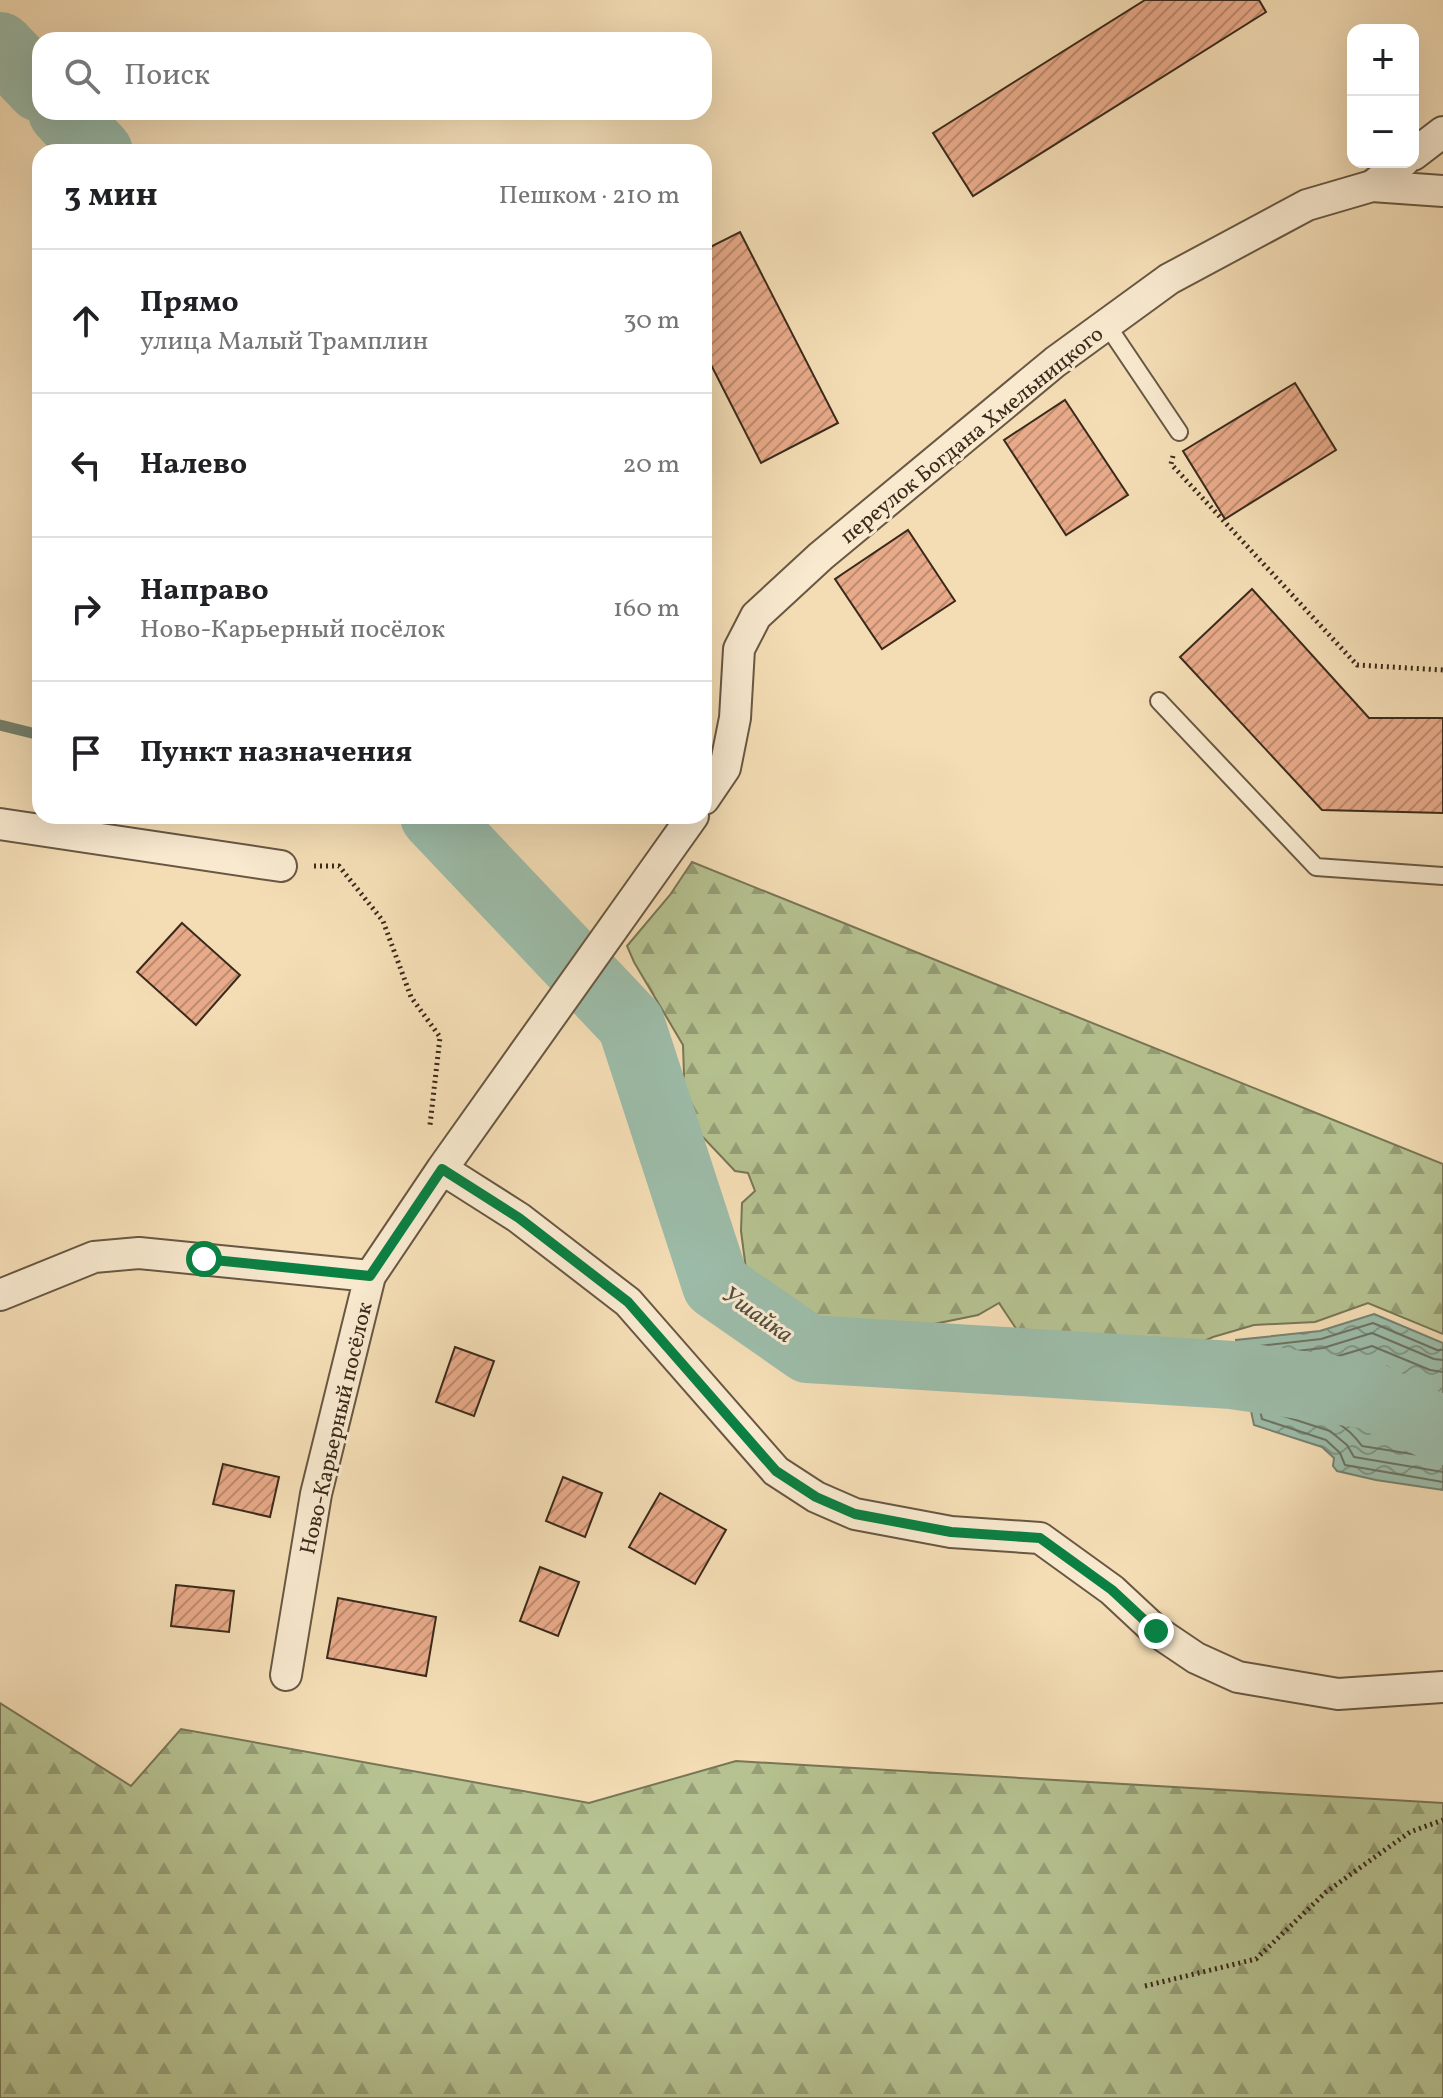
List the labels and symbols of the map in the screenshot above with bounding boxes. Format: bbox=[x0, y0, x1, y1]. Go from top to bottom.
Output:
street label: переулок Богдана Хмельницкого bbox=[834, 320, 1111, 552]
route start bbox=[186, 1241, 222, 1277]
water label: Ушайка bbox=[714, 1279, 799, 1352]
street label: Ново-Карьерный посёлок bbox=[293, 1299, 382, 1558]
route end bbox=[1138, 1613, 1174, 1649]

